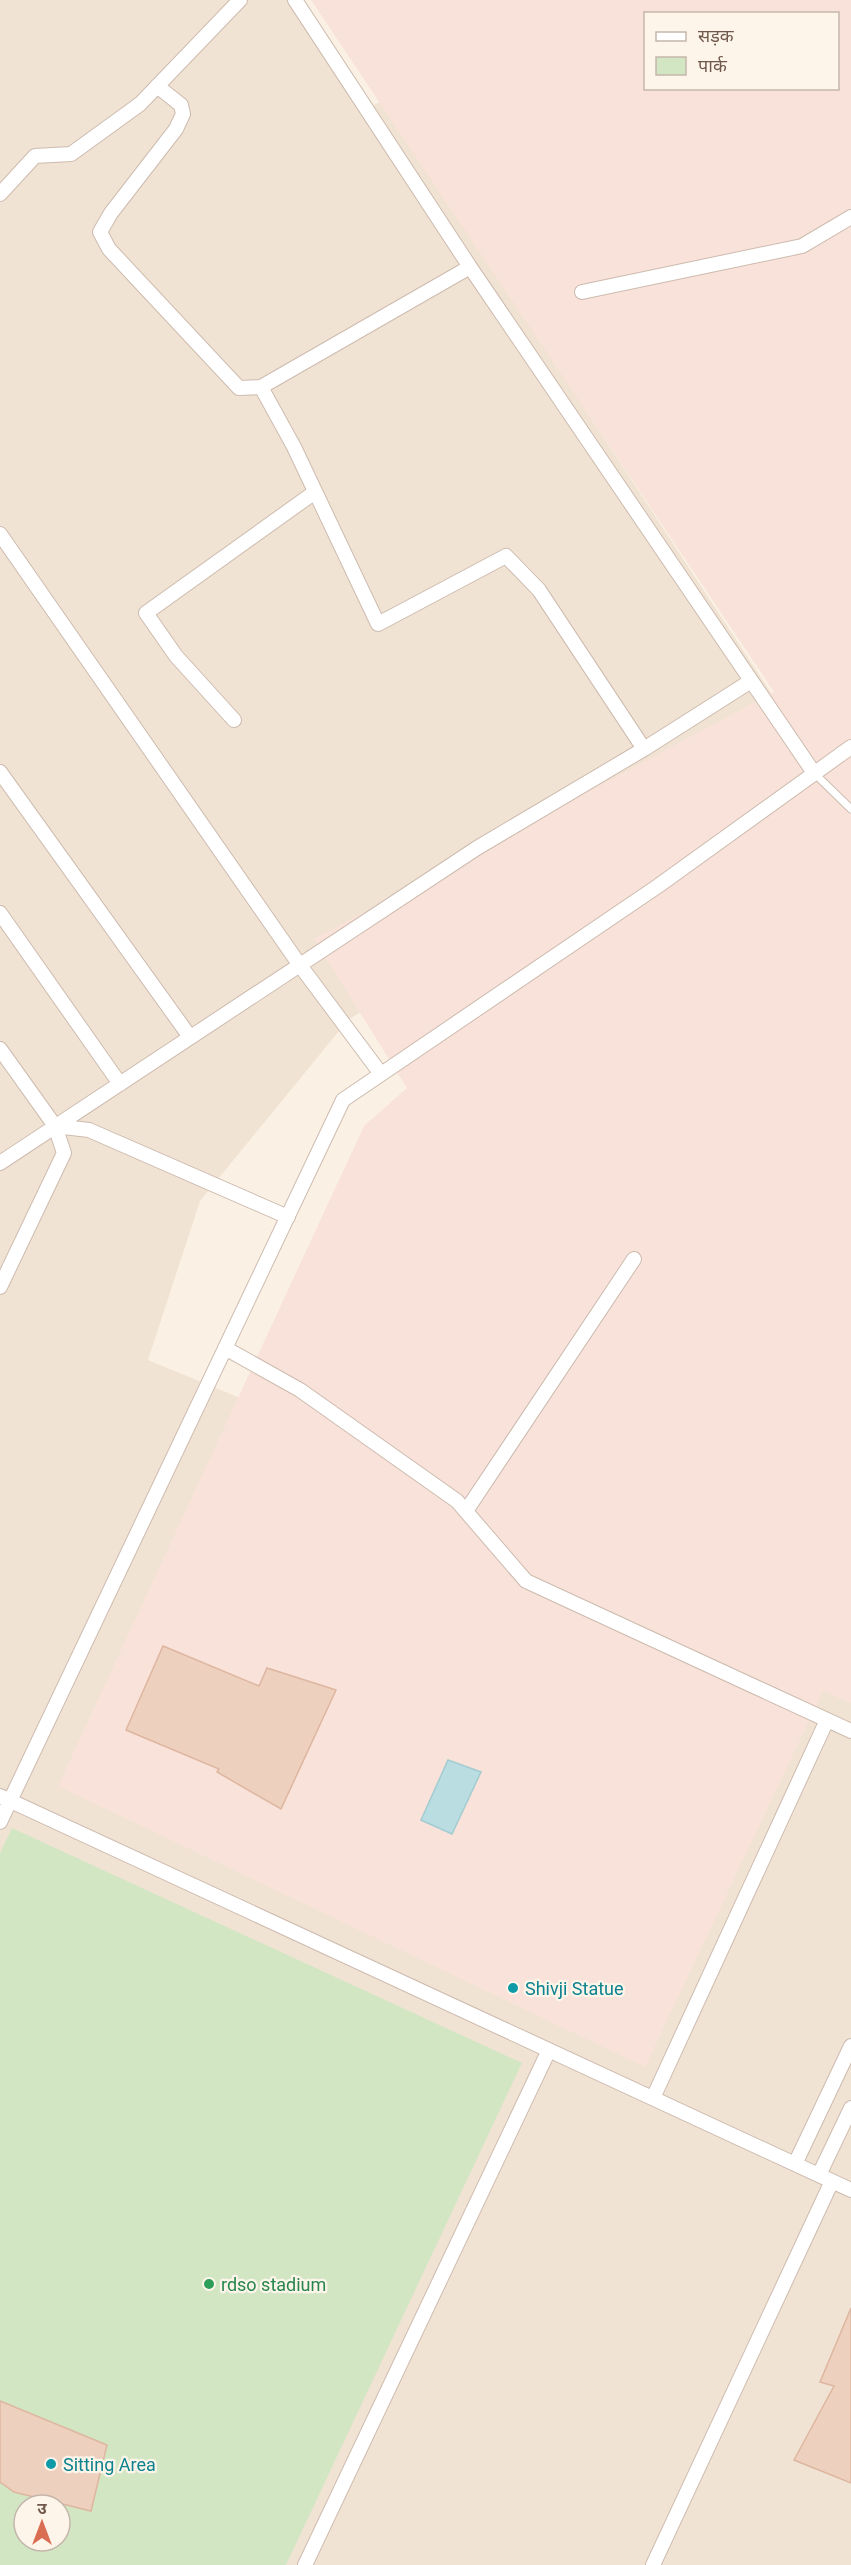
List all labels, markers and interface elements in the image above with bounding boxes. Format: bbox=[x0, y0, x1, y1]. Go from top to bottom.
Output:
legend bbox=[644, 12, 839, 90]
text: सड़क bbox=[698, 25, 735, 46]
text: पार्क bbox=[698, 55, 728, 76]
place label: Shivji Statue bbox=[525, 1978, 624, 1999]
marker: Shivji Statue bbox=[506, 1981, 520, 1995]
place label: rdso stadium bbox=[221, 2274, 326, 2295]
marker: rdso stadium bbox=[202, 2277, 216, 2291]
place label: Sitting Area bbox=[63, 2454, 156, 2475]
marker: Sitting Area bbox=[44, 2457, 58, 2471]
north arrow bbox=[12, 2493, 72, 2553]
text: उ bbox=[37, 2499, 47, 2518]

